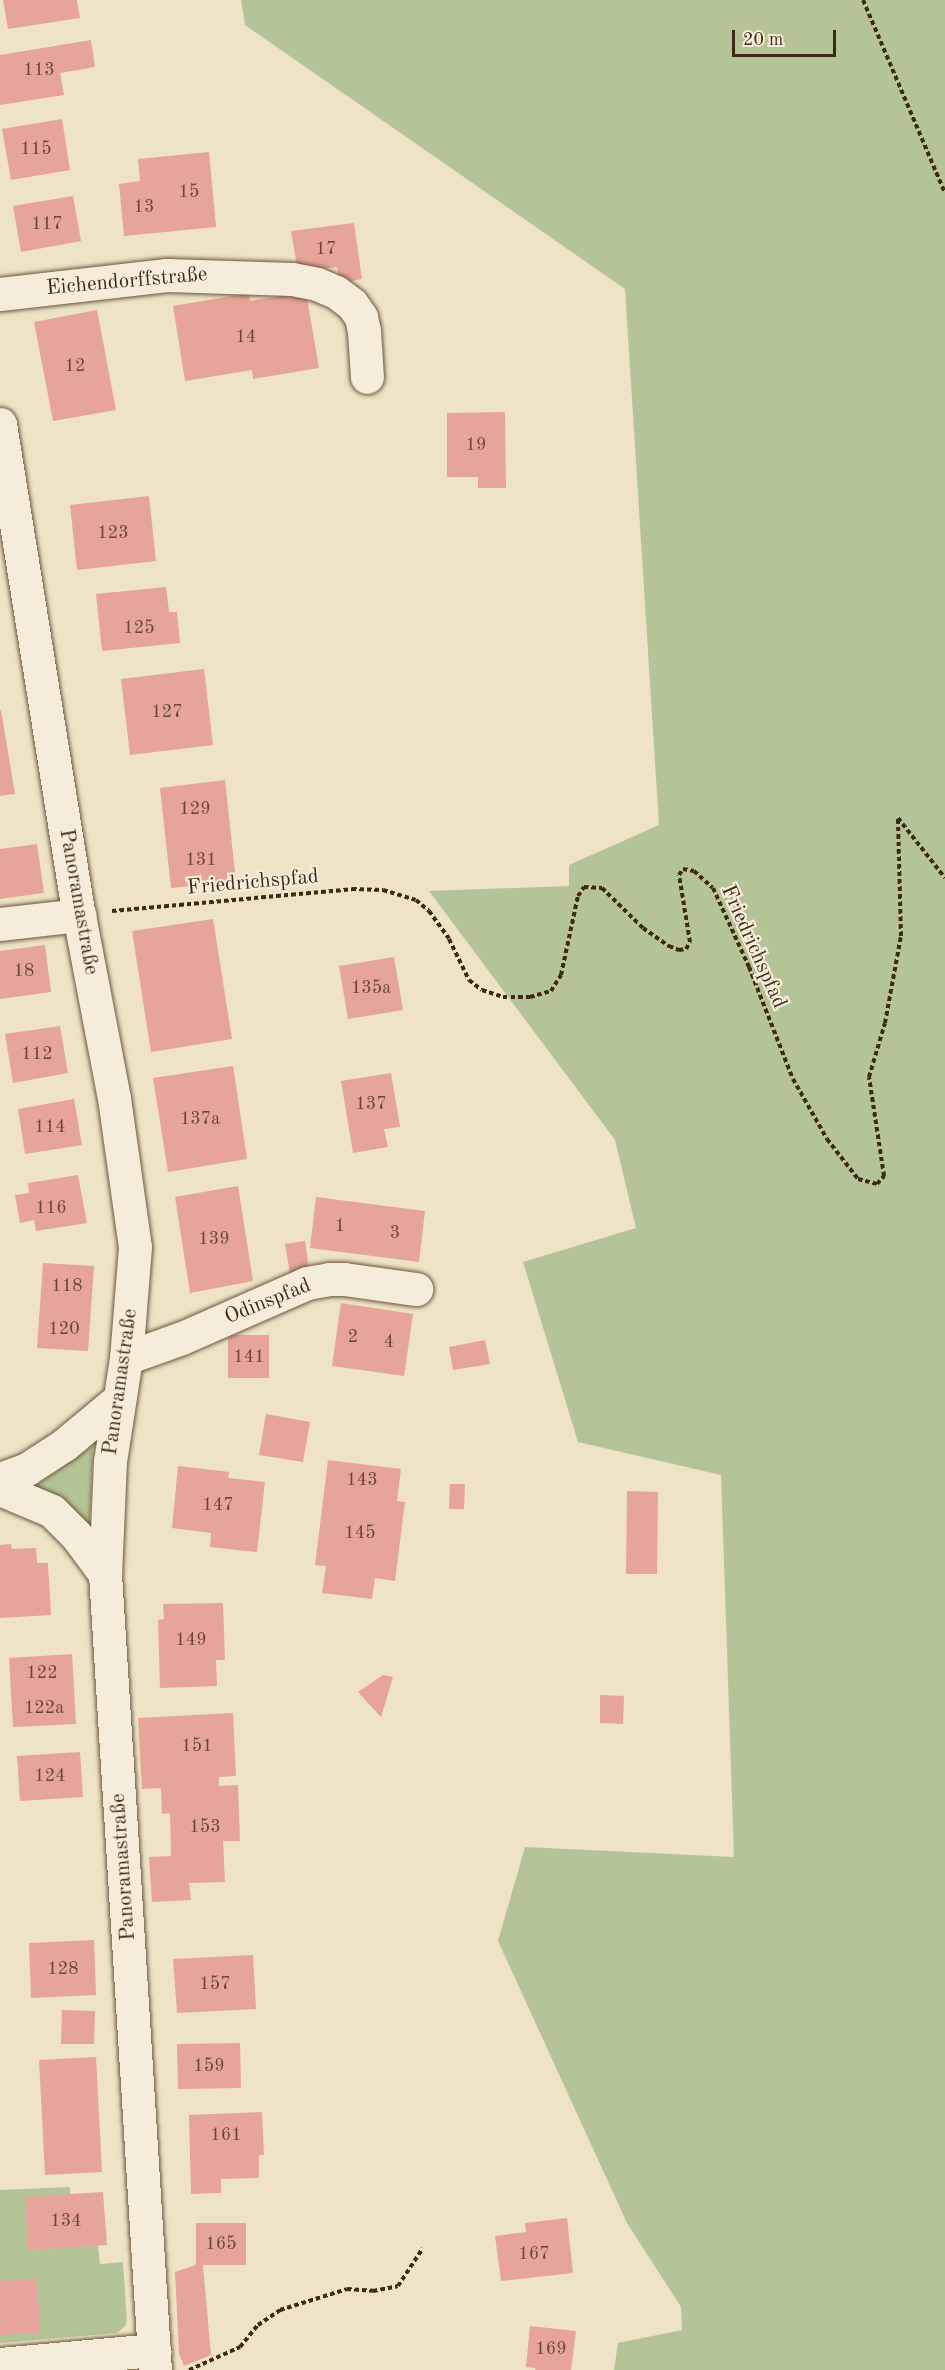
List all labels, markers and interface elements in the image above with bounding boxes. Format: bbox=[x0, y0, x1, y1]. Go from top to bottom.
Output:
scale bar bbox=[735, 18, 838, 56]
text: 20 m bbox=[743, 31, 783, 49]
house number: 113 bbox=[23, 59, 55, 81]
house number: 115 bbox=[20, 138, 52, 160]
house number: 15 bbox=[179, 181, 199, 203]
house number: 13 bbox=[134, 196, 154, 218]
house number: 117 bbox=[31, 213, 63, 235]
house number: 17 bbox=[316, 238, 336, 260]
street label: Eichendorffstraße bbox=[45, 262, 209, 302]
house number: 14 bbox=[236, 326, 256, 348]
house number: 12 bbox=[65, 355, 85, 377]
house number: 19 bbox=[466, 434, 486, 456]
house number: 123 bbox=[97, 522, 129, 544]
house number: 125 bbox=[123, 617, 155, 639]
house number: 127 bbox=[151, 701, 183, 723]
house number: 129 bbox=[179, 798, 211, 820]
street label: Panoramastraße bbox=[53, 827, 103, 977]
house number: 131 bbox=[185, 849, 217, 871]
street label: Friedrichspfad bbox=[186, 865, 320, 901]
street label: Friedrichspfad bbox=[715, 881, 791, 1013]
house number: 18 bbox=[14, 960, 34, 982]
house number: 135a bbox=[351, 977, 391, 999]
house number: 112 bbox=[21, 1043, 53, 1065]
house number: 137 bbox=[355, 1093, 387, 1115]
house number: 137a bbox=[180, 1108, 220, 1130]
house number: 114 bbox=[34, 1116, 66, 1138]
house number: 116 bbox=[35, 1197, 67, 1219]
house number: 1 bbox=[335, 1215, 345, 1237]
house number: 3 bbox=[390, 1222, 400, 1244]
house number: 139 bbox=[198, 1228, 230, 1250]
street label: Odinspfad bbox=[221, 1273, 315, 1331]
house number: 118 bbox=[51, 1275, 83, 1297]
street label: Panoramastraße bbox=[98, 1307, 144, 1457]
house number: 120 bbox=[48, 1318, 80, 1340]
house number: 2 bbox=[348, 1326, 358, 1348]
house number: 4 bbox=[384, 1331, 394, 1353]
house number: 141 bbox=[233, 1346, 265, 1368]
house number: 143 bbox=[346, 1469, 378, 1491]
house number: 147 bbox=[202, 1494, 234, 1516]
house number: 145 bbox=[344, 1522, 376, 1544]
house number: 149 bbox=[175, 1629, 207, 1651]
house number: 122 bbox=[26, 1662, 58, 1684]
house number: 122a bbox=[24, 1697, 64, 1719]
house number: 151 bbox=[181, 1735, 213, 1757]
house number: 124 bbox=[34, 1765, 66, 1787]
street label: Panoramastraße bbox=[106, 1792, 142, 1942]
house number: 153 bbox=[189, 1816, 221, 1838]
house number: 128 bbox=[47, 1958, 79, 1980]
house number: 157 bbox=[199, 1973, 231, 1995]
house number: 159 bbox=[193, 2055, 225, 2077]
house number: 161 bbox=[210, 2124, 242, 2146]
house number: 134 bbox=[50, 2210, 82, 2232]
house number: 165 bbox=[205, 2233, 237, 2255]
house number: 167 bbox=[518, 2243, 550, 2265]
house number: 169 bbox=[535, 2338, 567, 2360]

